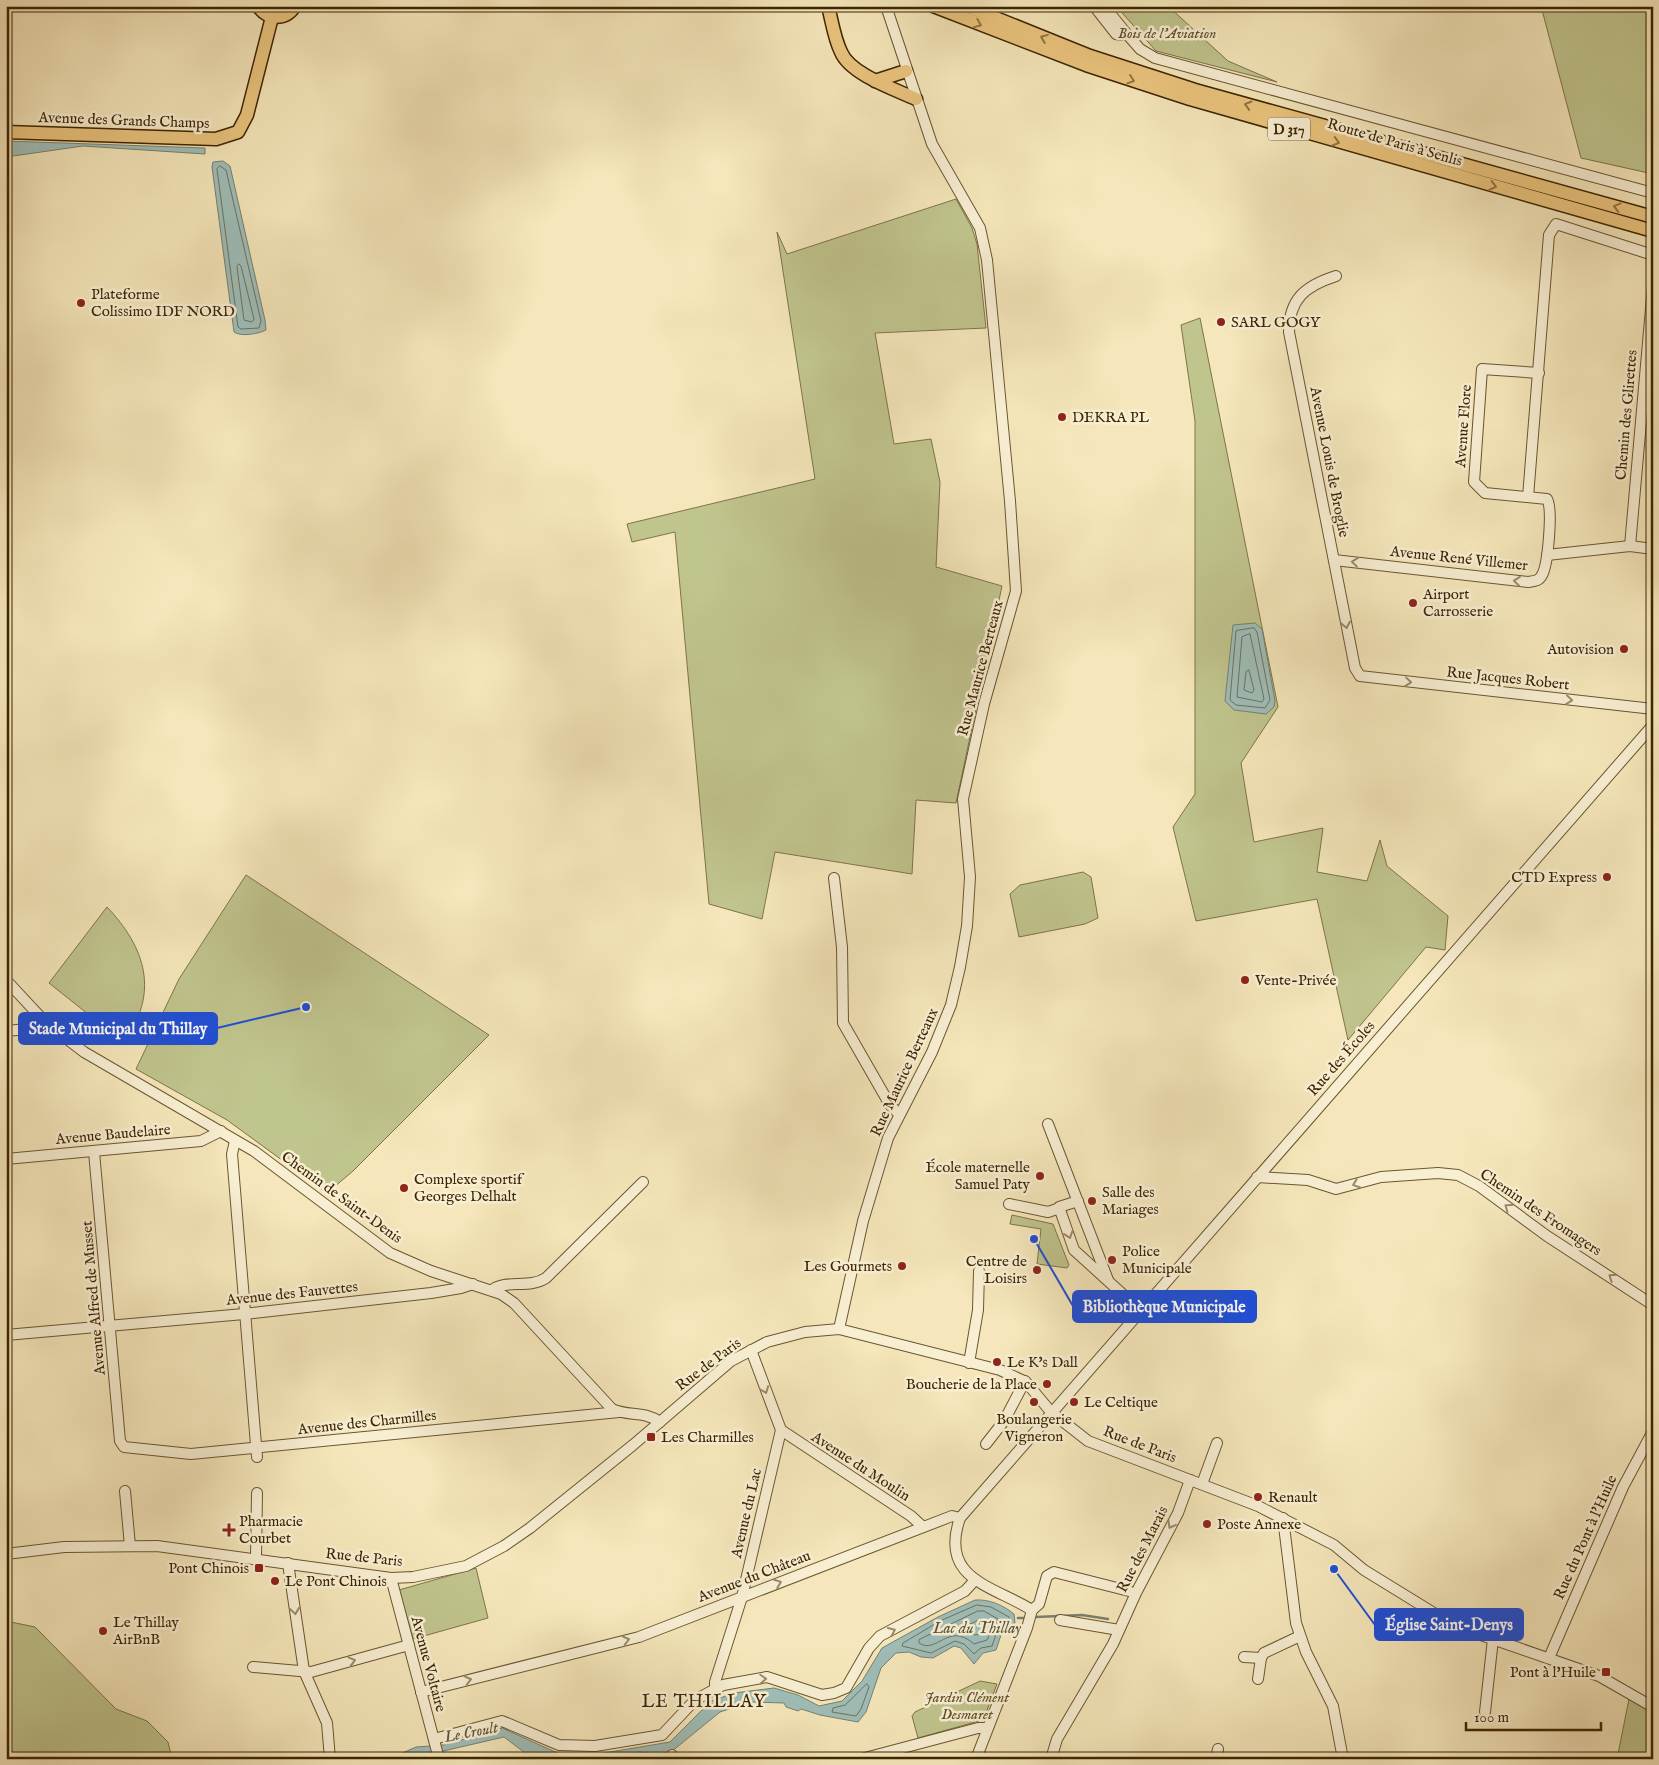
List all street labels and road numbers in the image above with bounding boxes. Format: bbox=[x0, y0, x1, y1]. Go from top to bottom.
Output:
street label: Avenue des Grands Champs bbox=[37, 108, 210, 133]
street label: Route de Paris à Senlis bbox=[1325, 114, 1465, 171]
road number: D 317 bbox=[1268, 118, 1310, 140]
street label: Chemin des Glirettes bbox=[1611, 349, 1642, 481]
street label: Avenue Louis de Broglie bbox=[1305, 384, 1353, 539]
street label: Avenue Flore bbox=[1451, 384, 1476, 469]
street label: Avenue René Villemer bbox=[1388, 542, 1529, 575]
street label: Rue Maurice Berteaux bbox=[953, 598, 1008, 738]
street label: Rue Jacques Robert bbox=[1446, 663, 1570, 694]
street label: Rue Maurice Berteaux bbox=[866, 1004, 943, 1139]
street label: Rue des Écoles bbox=[1303, 1017, 1379, 1100]
street label: Avenue Baudelaire bbox=[54, 1120, 171, 1149]
street label: Chemin de Saint-Denis bbox=[277, 1147, 406, 1248]
street label: Chemin des Fromagers bbox=[1476, 1165, 1605, 1260]
street label: Avenue Alfred de Musset bbox=[77, 1220, 110, 1377]
street label: Avenue des Fauvettes bbox=[224, 1277, 359, 1310]
street label: Rue de Paris bbox=[672, 1334, 745, 1395]
street label: Avenue des Charmilles bbox=[296, 1406, 437, 1439]
street label: Rue de Paris bbox=[1100, 1422, 1179, 1467]
street label: Avenue du Moulin bbox=[807, 1427, 914, 1505]
street label: Avenue du Lac bbox=[727, 1466, 766, 1561]
street label: Rue du Pont à l'Huile bbox=[1549, 1472, 1622, 1602]
street label: Rue des Marais bbox=[1113, 1503, 1172, 1596]
street label: Rue de Paris bbox=[325, 1544, 403, 1571]
street label: Avenue du Château bbox=[694, 1546, 814, 1607]
street label: Avenue Voltaire bbox=[406, 1613, 450, 1714]

